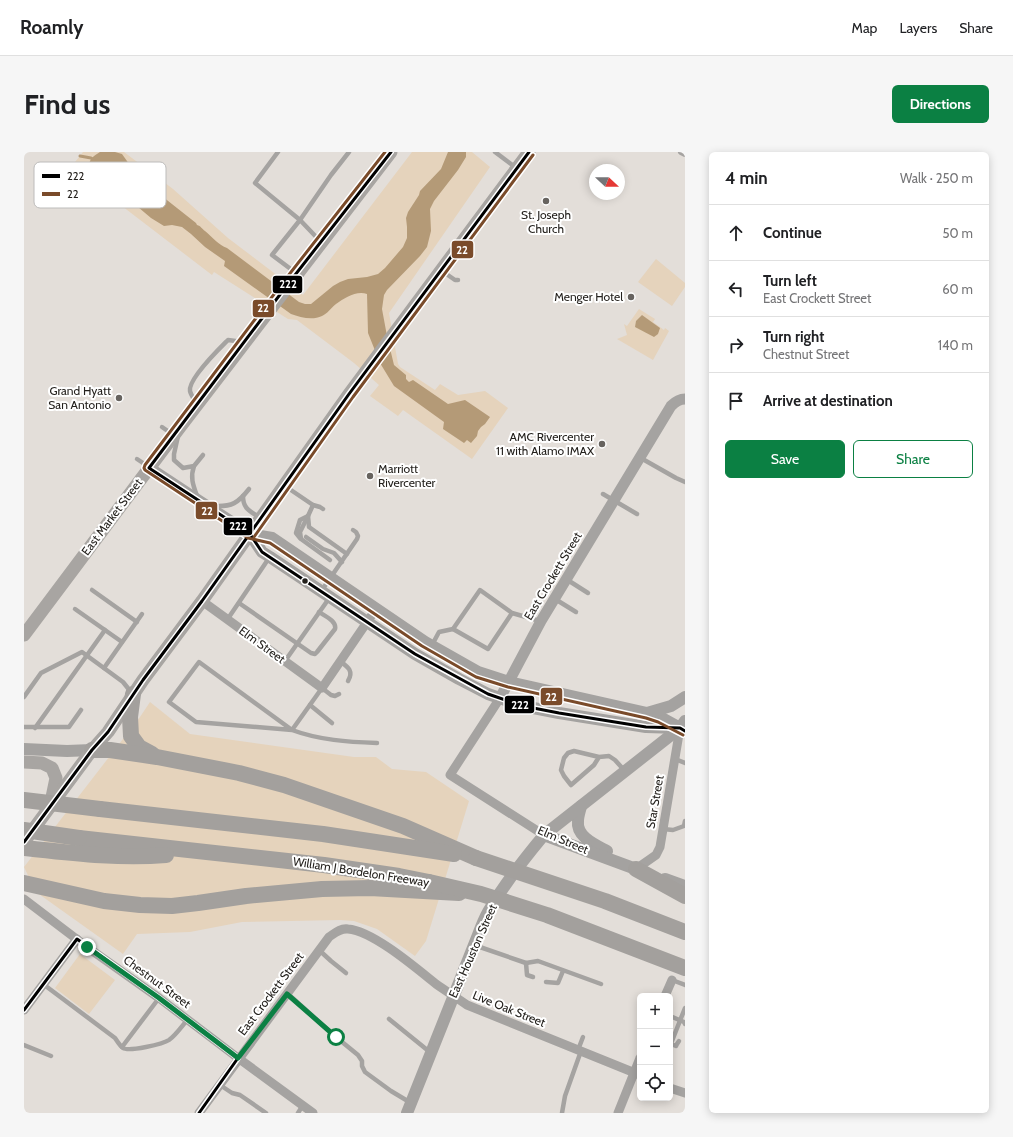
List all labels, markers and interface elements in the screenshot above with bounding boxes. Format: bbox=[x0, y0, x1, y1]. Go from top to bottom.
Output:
text: Roamly bbox=[20, 16, 83, 39]
text: Map bbox=[852, 19, 877, 37]
text: Layers bbox=[899, 19, 937, 37]
text: Share bbox=[959, 19, 993, 37]
button: Directions bbox=[892, 85, 989, 123]
text: Find us bbox=[24, 87, 110, 121]
legend bbox=[34, 162, 166, 208]
north arrow bbox=[589, 164, 625, 200]
text: 4 min bbox=[725, 168, 768, 188]
text: 222 bbox=[67, 169, 85, 183]
text: Walk · 250 m bbox=[900, 170, 973, 186]
text: 22 bbox=[67, 187, 79, 201]
marker: St. Joseph Church bbox=[541, 196, 551, 206]
place label: St. Joseph Church bbox=[521, 207, 571, 236]
icon: ahead bbox=[725, 222, 747, 244]
text: Continue bbox=[763, 224, 822, 242]
text: 50 m bbox=[943, 225, 973, 241]
line badge: 22 bbox=[451, 240, 474, 259]
text: 22 bbox=[456, 243, 468, 257]
text: Turn left bbox=[763, 272, 817, 290]
line badge: 222 bbox=[272, 275, 303, 294]
text: 222 bbox=[279, 277, 297, 291]
icon: left bbox=[725, 278, 747, 300]
text: 60 m bbox=[942, 281, 973, 297]
place label: Menger Hotel bbox=[554, 289, 623, 304]
text: East Crockett Street bbox=[763, 290, 871, 306]
marker: Menger Hotel bbox=[626, 292, 636, 302]
line badge: 22 bbox=[252, 299, 275, 318]
text: 22 bbox=[257, 301, 269, 315]
text: Turn right bbox=[763, 328, 824, 346]
icon: right bbox=[725, 334, 747, 356]
text: 140 m bbox=[938, 337, 973, 353]
text: Chestnut Street bbox=[763, 346, 849, 362]
place label: Grand Hyatt San Antonio bbox=[48, 383, 111, 412]
icon: arrive bbox=[725, 390, 747, 412]
text: Arrive at destination bbox=[763, 392, 893, 410]
marker: Grand Hyatt San Antonio bbox=[114, 393, 124, 403]
place label: AMC Rivercenter 11 with Alamo IMAX bbox=[496, 429, 595, 458]
marker: AMC Rivercenter 11 with Alamo IMAX bbox=[597, 439, 607, 449]
button: Save bbox=[725, 440, 845, 478]
button: Share bbox=[853, 440, 973, 478]
place label: Marriott Rivercenter bbox=[378, 461, 436, 490]
marker: Marriott Rivercenter bbox=[365, 471, 375, 481]
street label: East Market Street bbox=[78, 475, 145, 558]
line badge: 22 bbox=[195, 501, 218, 520]
text: 22 bbox=[201, 504, 213, 518]
line badge: 222 bbox=[223, 517, 253, 536]
text: 222 bbox=[229, 519, 247, 533]
street label: East Crockett Street bbox=[520, 529, 585, 622]
unlabelled marker bbox=[300, 576, 310, 586]
street label: Elm Street bbox=[236, 623, 288, 666]
line badge: 22 bbox=[540, 687, 563, 706]
text: 22 bbox=[545, 690, 557, 704]
line badge: 222 bbox=[504, 695, 535, 714]
text: 222 bbox=[511, 698, 529, 712]
street label: Star Street bbox=[642, 774, 667, 830]
street label: Elm Street bbox=[536, 822, 591, 857]
street label: William J Bordelon Freeway bbox=[292, 853, 430, 890]
street label: East Houston Street bbox=[445, 902, 500, 1000]
route end bbox=[78, 938, 96, 956]
street label: East Crockett Street bbox=[235, 949, 307, 1038]
street label: Chestnut Street bbox=[121, 952, 194, 1011]
street label: Live Oak Street bbox=[471, 987, 548, 1030]
map controls bbox=[637, 993, 673, 1101]
button: + bbox=[637, 993, 673, 1029]
route start bbox=[327, 1028, 345, 1046]
button: − bbox=[637, 1029, 673, 1065]
button: locate bbox=[637, 1065, 673, 1101]

